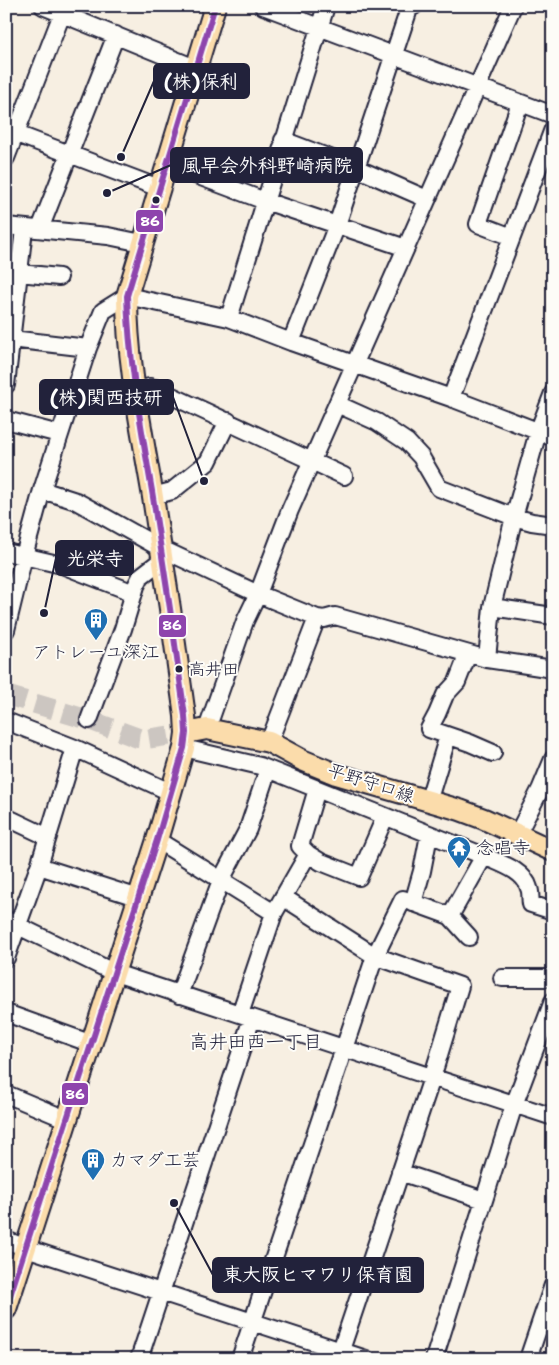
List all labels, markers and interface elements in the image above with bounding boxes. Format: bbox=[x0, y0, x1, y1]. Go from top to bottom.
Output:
callout: (株)保利 bbox=[154, 64, 249, 98]
text: (株)保利 bbox=[163, 69, 239, 94]
callout: 風早会外科野崎病院 bbox=[171, 148, 362, 182]
text: 風早会外科野崎病院 bbox=[181, 153, 353, 178]
unlabelled marker bbox=[151, 195, 161, 205]
line badge: 86 bbox=[135, 209, 164, 233]
text: 86 bbox=[140, 212, 160, 230]
callout: (株)関西技研 bbox=[40, 380, 173, 414]
text: (株)関西技研 bbox=[49, 385, 163, 410]
callout: 光栄寺 bbox=[56, 541, 133, 575]
text: 光栄寺 bbox=[66, 546, 124, 571]
building icon: アトレーユ深江 bbox=[83, 607, 109, 641]
line badge: 86 bbox=[158, 614, 187, 638]
text: 86 bbox=[162, 616, 182, 634]
place label: アトレーユ深江 bbox=[33, 640, 159, 664]
place label: 高井田 bbox=[188, 658, 239, 680]
marker: 高井田 bbox=[174, 664, 184, 674]
street label: 平野守口線 bbox=[324, 758, 418, 808]
temple icon: 念唱寺 bbox=[446, 835, 472, 869]
place label: 念唱寺 bbox=[476, 836, 530, 860]
district label: 高井田西一丁目 bbox=[189, 1029, 323, 1054]
line badge: 86 bbox=[61, 1082, 89, 1106]
text: 86 bbox=[65, 1085, 85, 1103]
building icon: カマダ工芸 bbox=[80, 1147, 106, 1181]
place label: カマダ工芸 bbox=[110, 1148, 200, 1172]
callout: 東大阪ヒマワリ保育園 bbox=[213, 1258, 423, 1292]
text: 東大阪ヒマワリ保育園 bbox=[223, 1262, 413, 1287]

